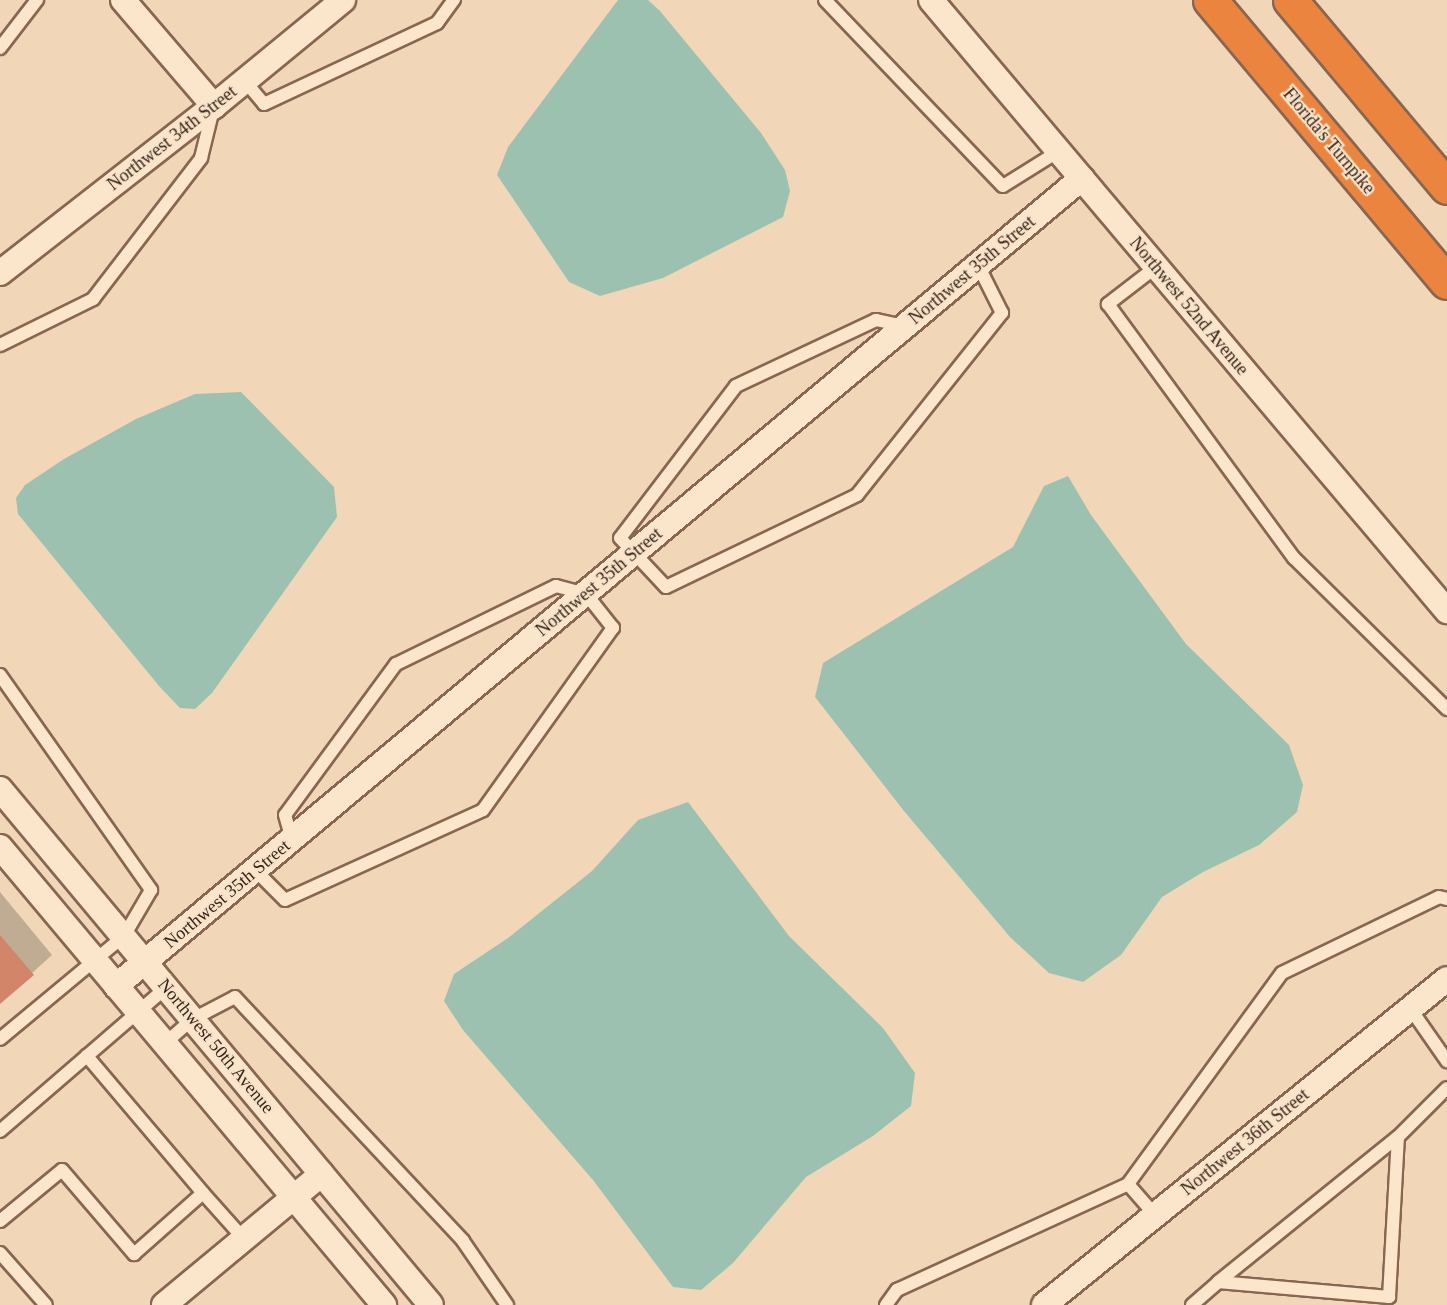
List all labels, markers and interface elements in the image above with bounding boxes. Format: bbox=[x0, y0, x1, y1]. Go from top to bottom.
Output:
street label: Northwest 34th Street bbox=[103, 81, 241, 195]
street label: Florida's Turnpike bbox=[1278, 83, 1380, 199]
street label: Northwest 35th Street bbox=[905, 211, 1039, 329]
street label: Northwest 52nd Avenue bbox=[1125, 232, 1253, 380]
street label: Northwest 35th Street bbox=[532, 523, 666, 641]
street label: Northwest 35th Street bbox=[160, 835, 294, 953]
street label: Northwest 50th Avenue bbox=[153, 974, 279, 1118]
street label: Northwest 36th Street bbox=[1177, 1084, 1313, 1200]

